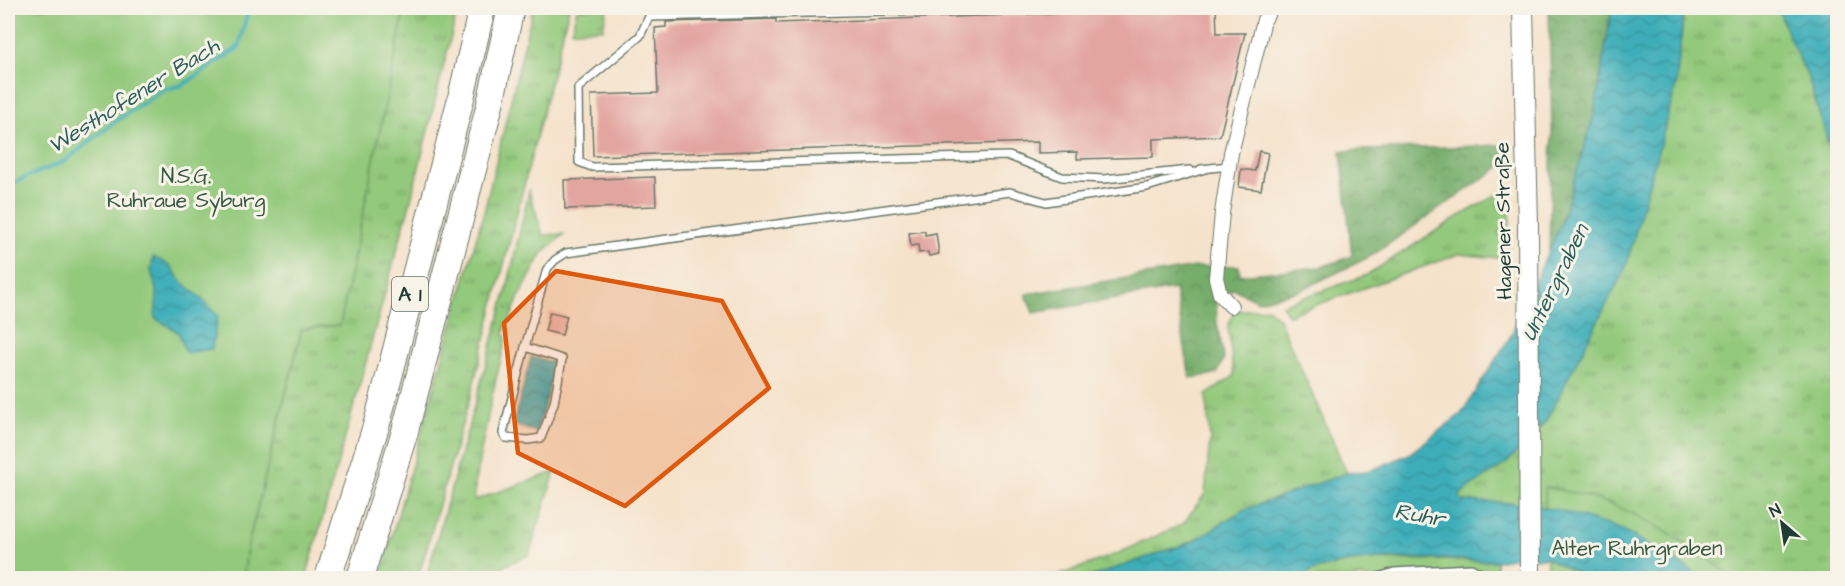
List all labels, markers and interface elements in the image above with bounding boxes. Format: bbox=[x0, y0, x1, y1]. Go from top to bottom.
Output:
water label: Westhofener Bach bbox=[42, 31, 226, 161]
street label: Hagener Straße bbox=[1488, 142, 1521, 300]
park label: N.S.G. Ruhraue Syburg bbox=[107, 162, 265, 217]
water label: Untergraben bbox=[1514, 217, 1599, 347]
road number: A 1 bbox=[392, 277, 428, 311]
north arrow bbox=[1752, 493, 1812, 553]
water label: Ruhr bbox=[1392, 496, 1450, 536]
text: N bbox=[1765, 499, 1785, 523]
park label: Alter Ruhrgraben bbox=[1552, 534, 1722, 565]

